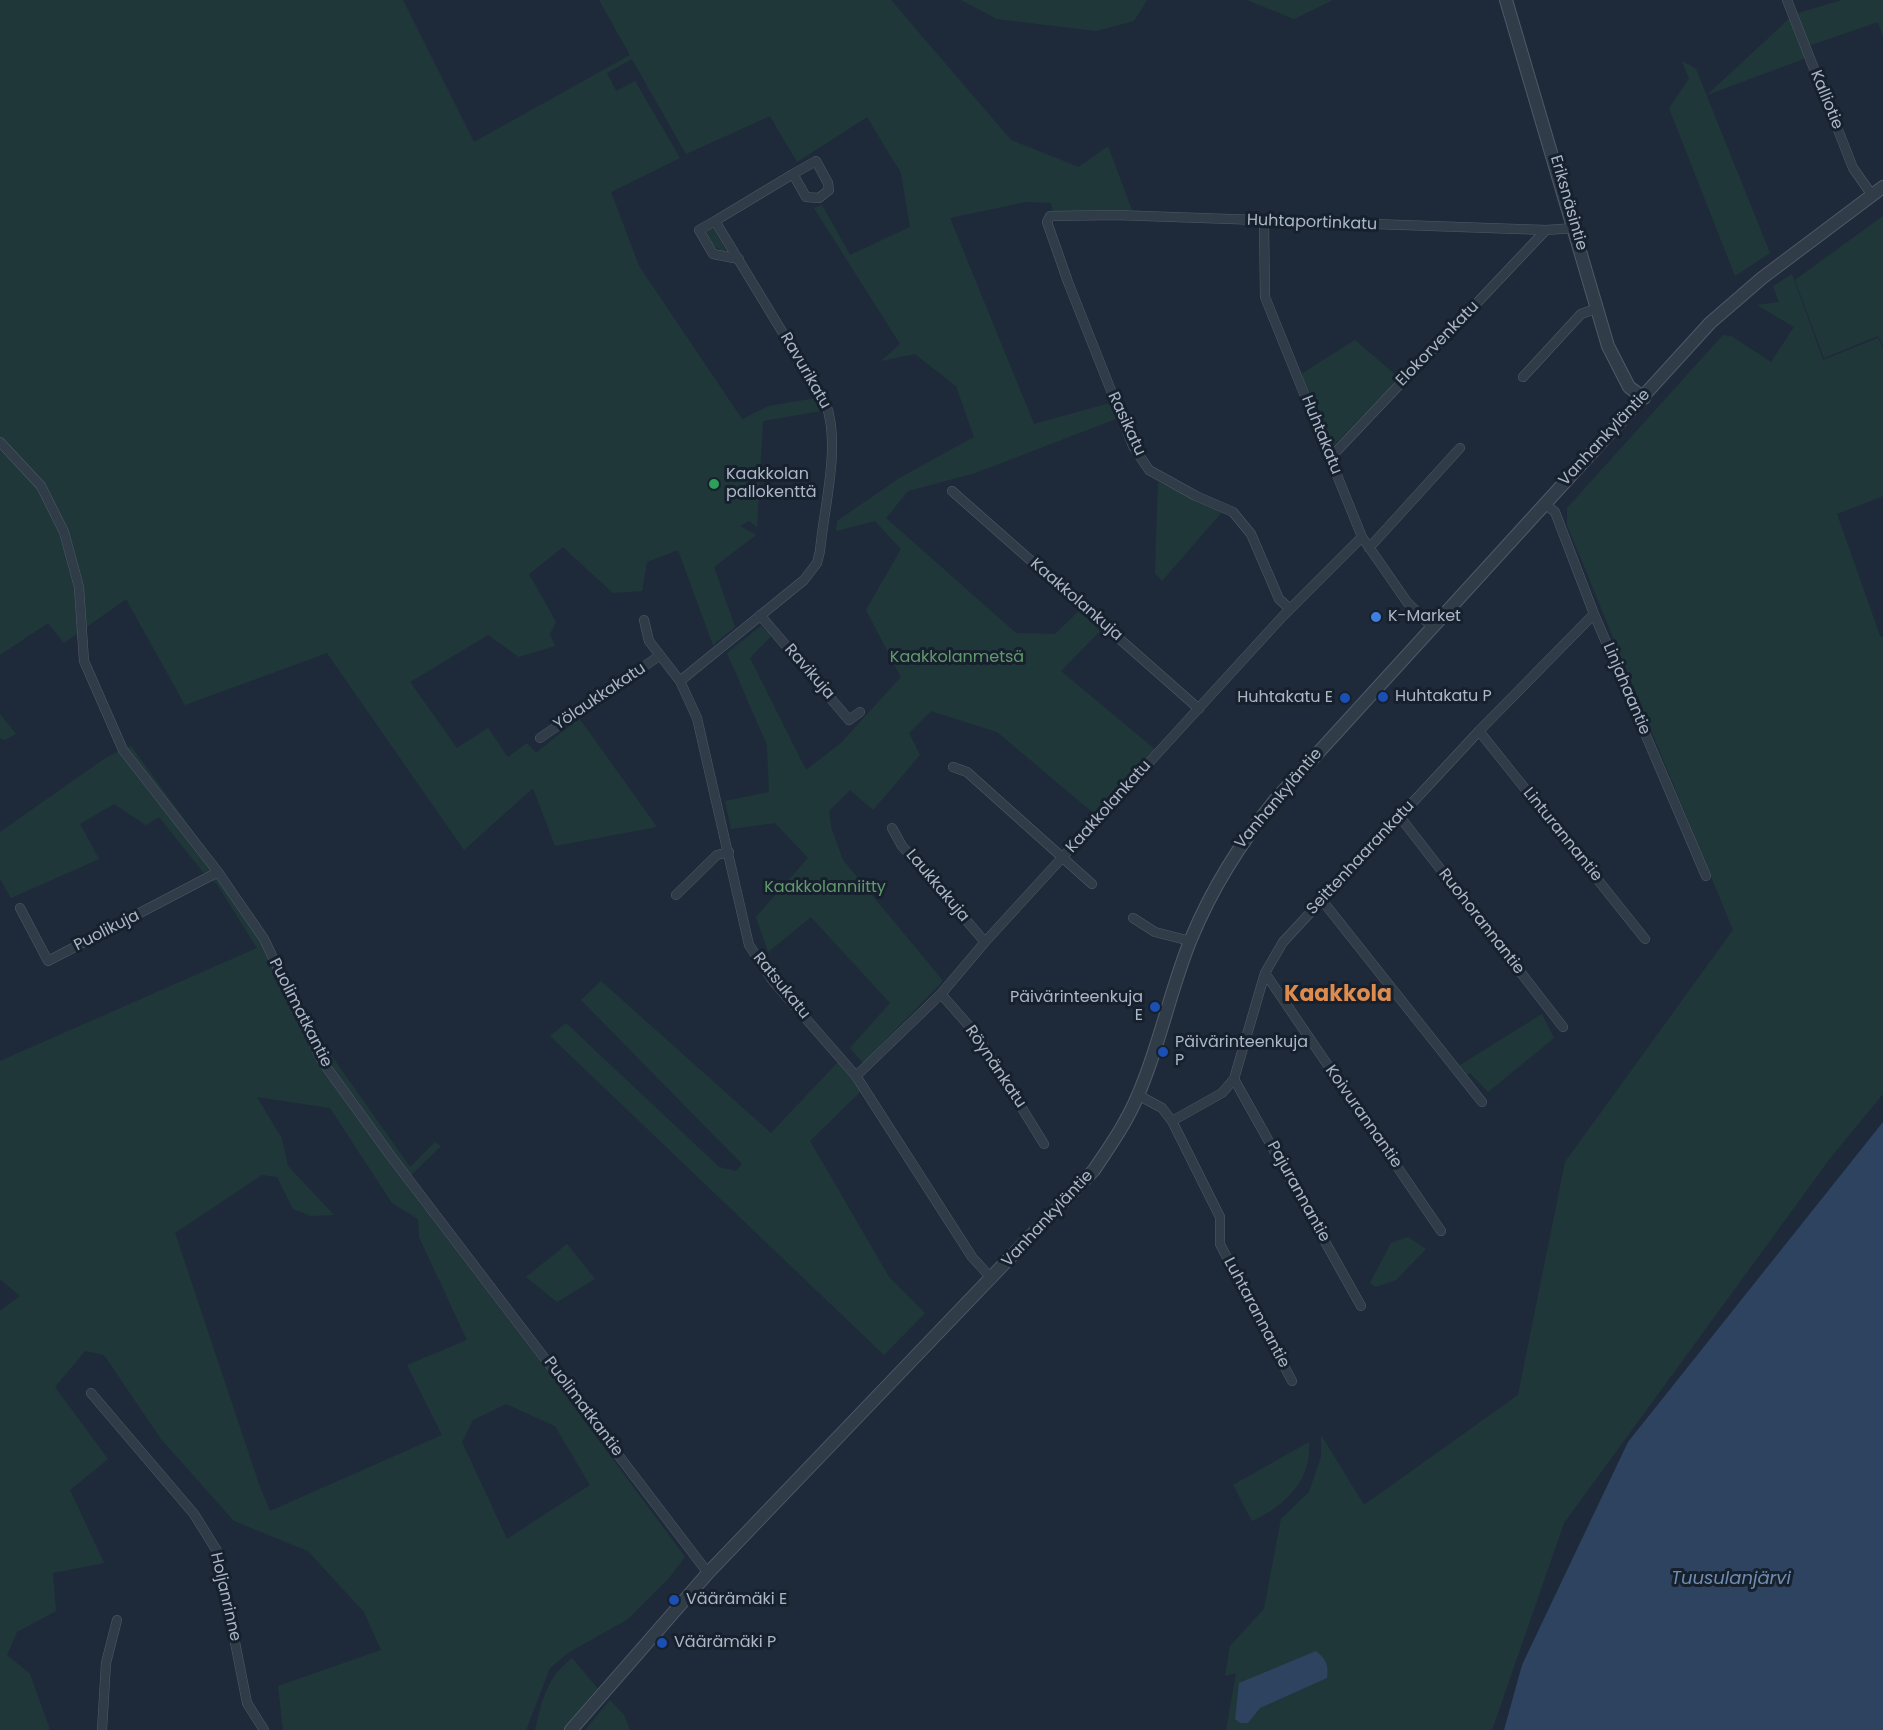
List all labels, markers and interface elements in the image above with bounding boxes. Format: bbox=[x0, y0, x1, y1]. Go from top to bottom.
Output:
street label: Kalliotie bbox=[1805, 68, 1847, 132]
street label: Eriksnäsintie bbox=[1545, 153, 1591, 253]
street label: Huhtaportinkatu bbox=[1247, 211, 1377, 235]
street label: Elokorvenkatu bbox=[1393, 297, 1483, 391]
street label: Ravurikatu bbox=[775, 329, 835, 413]
street label: Vanhankyläntie bbox=[1555, 386, 1655, 490]
street label: Rasikatu bbox=[1103, 389, 1149, 459]
street label: Huhtakatu bbox=[1296, 393, 1346, 477]
place label: Kaakkolan pallokenttä bbox=[726, 465, 817, 503]
marker: Kaakkolan pallokenttä bbox=[707, 477, 721, 491]
street label: Kaakkolankuja bbox=[1026, 555, 1126, 645]
place label: K-Market bbox=[1388, 607, 1461, 627]
marker: K-Market bbox=[1369, 610, 1383, 624]
street label: Linjahaantie bbox=[1598, 640, 1654, 738]
street label: Ravikuja bbox=[780, 641, 838, 703]
park label: Kaakkolanmetsä bbox=[890, 648, 1024, 668]
street label: Yölaukkakatu bbox=[550, 659, 650, 735]
place label: Huhtakatu P bbox=[1395, 687, 1492, 707]
place label: Huhtakatu E bbox=[1237, 688, 1333, 708]
marker: Huhtakatu P bbox=[1376, 690, 1390, 704]
marker: Huhtakatu E bbox=[1338, 691, 1352, 705]
street label: Vanhankyläntie bbox=[1231, 745, 1327, 853]
street label: Kaakkolankatu bbox=[1062, 757, 1156, 857]
street label: Linturannantie bbox=[1518, 784, 1606, 886]
street label: Seittenhaarankatu bbox=[1303, 797, 1419, 919]
street label: Laukkakuja bbox=[901, 846, 973, 926]
street label: Ruohorannantie bbox=[1434, 865, 1528, 979]
park label: Kaakkolanniitty bbox=[764, 878, 886, 898]
street label: Puolikuja bbox=[71, 906, 143, 956]
street label: Ratsukatu bbox=[748, 949, 814, 1023]
street label: Puolimatkantie bbox=[264, 955, 336, 1071]
district label: Kaakkola bbox=[1284, 982, 1392, 1008]
place label: Päivärinteenkuja E bbox=[1010, 988, 1143, 1026]
marker: Päivärinteenkuja E bbox=[1148, 1000, 1162, 1014]
street label: Röynänkatu bbox=[960, 1022, 1030, 1112]
place label: Päivärinteenkuja P bbox=[1175, 1033, 1308, 1071]
marker: Päivärinteenkuja P bbox=[1156, 1045, 1170, 1059]
street label: Koivurannantie bbox=[1320, 1062, 1406, 1172]
street label: Pajurannantie bbox=[1262, 1138, 1334, 1246]
street label: Vanhankyläntie bbox=[998, 1167, 1098, 1271]
street label: Luhtarannantie bbox=[1219, 1255, 1293, 1371]
street label: Puolimatkantie bbox=[539, 1353, 627, 1461]
street label: Holjanrinne bbox=[205, 1551, 245, 1643]
water label: Tuusulanjärvi bbox=[1671, 1568, 1791, 1590]
place label: Väärämäki E bbox=[686, 1590, 787, 1610]
marker: Väärämäki E bbox=[667, 1593, 681, 1607]
place label: Väärämäki P bbox=[674, 1633, 776, 1653]
marker: Väärämäki P bbox=[655, 1636, 669, 1650]

